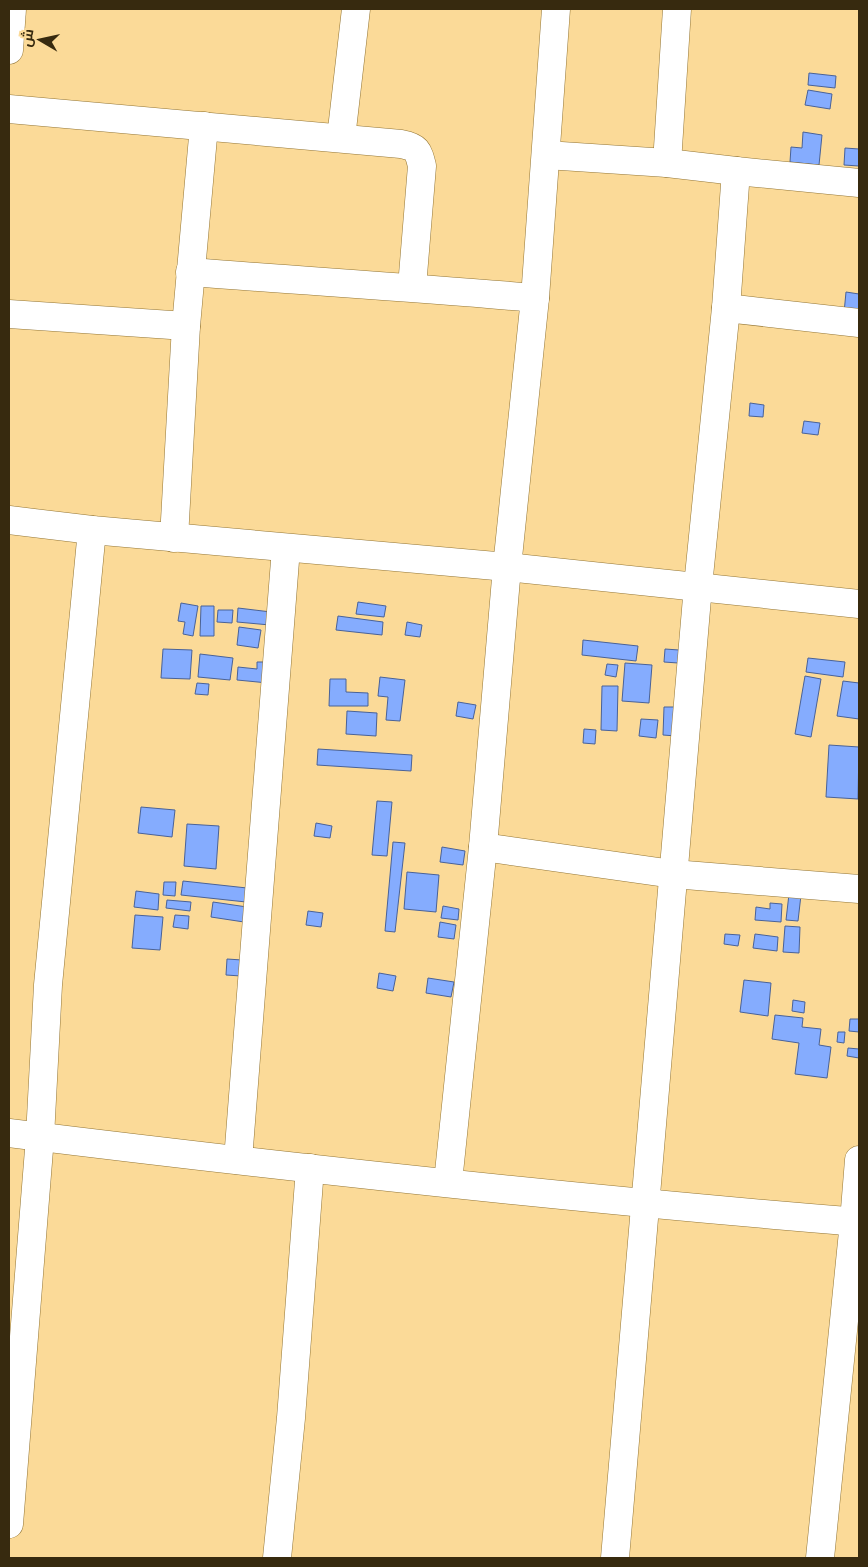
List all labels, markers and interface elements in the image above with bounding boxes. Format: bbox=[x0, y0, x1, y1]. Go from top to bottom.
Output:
north arrow bbox=[15, 15, 65, 65]
text: ش bbox=[17, 28, 37, 48]

